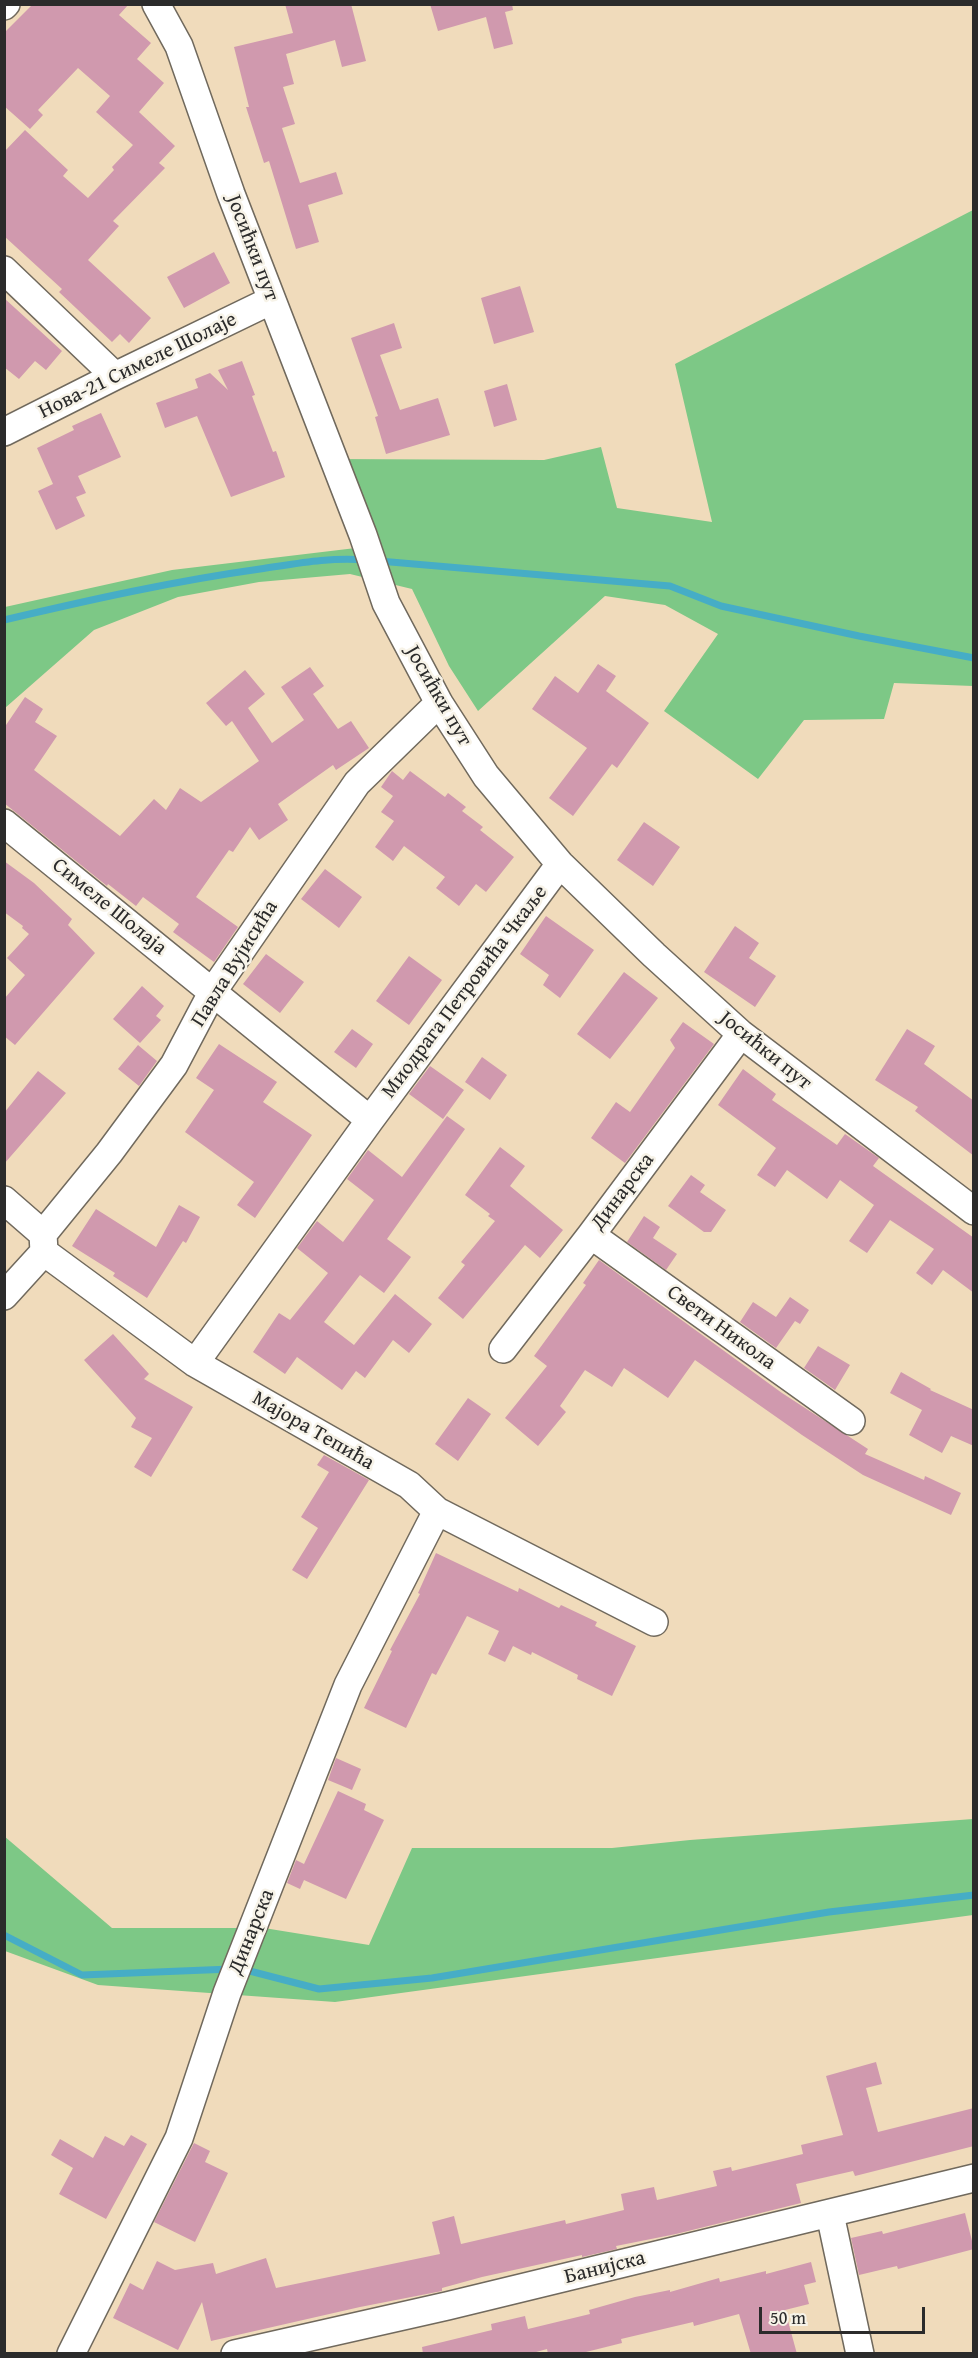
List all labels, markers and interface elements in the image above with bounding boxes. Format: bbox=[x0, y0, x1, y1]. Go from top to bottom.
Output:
street label: Јосићки пут bbox=[220, 191, 284, 305]
street label: Нова-21 Симеле Шолаје bbox=[35, 307, 241, 425]
street label: Јосићки пут bbox=[399, 641, 477, 751]
street label: Симеле Шолаја bbox=[47, 853, 171, 961]
street label: Миодрага Петровића Чкаље bbox=[377, 881, 553, 1103]
street label: Павла Вујисића bbox=[186, 896, 284, 1032]
street label: Јосићки пут bbox=[714, 1006, 816, 1096]
street label: Динарска bbox=[586, 1149, 660, 1235]
street label: Свети Никола bbox=[662, 1280, 780, 1376]
street label: Мајора Тепића bbox=[248, 1386, 378, 1476]
street label: Динарска bbox=[224, 1886, 280, 1978]
street label: Банијска bbox=[562, 2246, 648, 2290]
scale bar bbox=[762, 2295, 928, 2333]
text: 50 m bbox=[770, 2304, 806, 2331]

